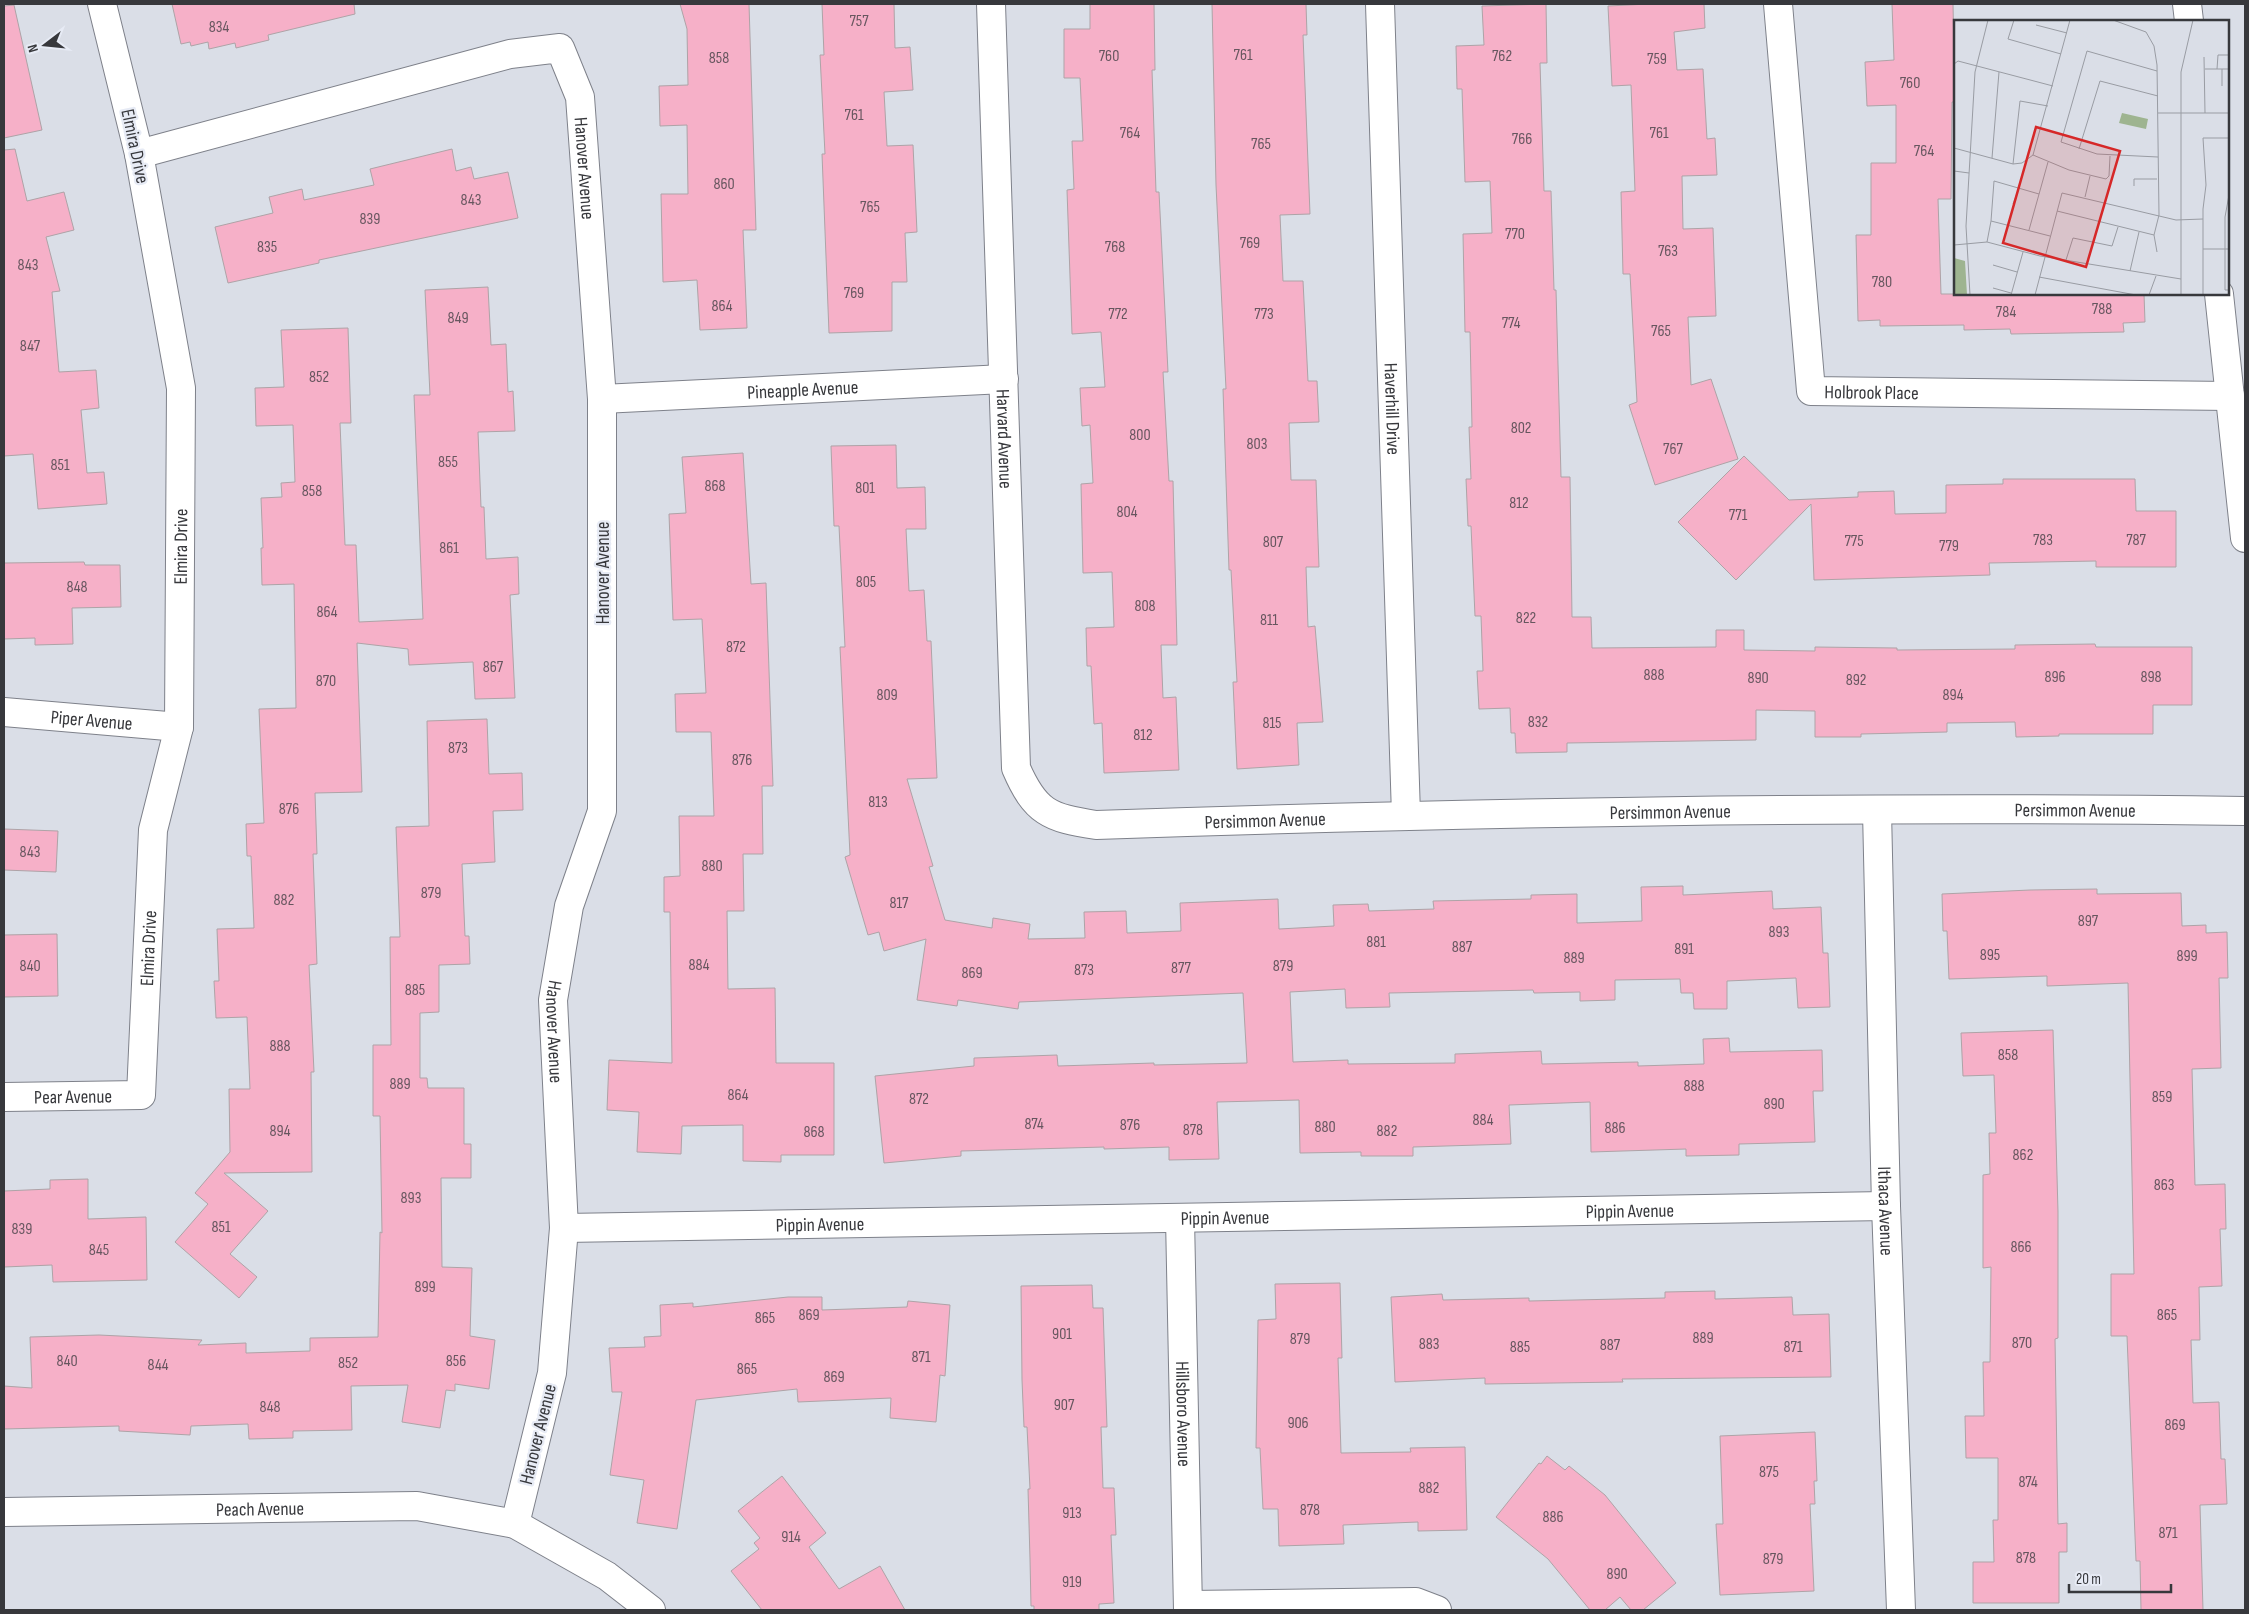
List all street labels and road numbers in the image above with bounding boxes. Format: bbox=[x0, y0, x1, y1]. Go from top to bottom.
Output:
street label: Elmira Drive bbox=[115, 107, 154, 186]
street label: Hanover Avenue bbox=[568, 116, 599, 220]
street label: Haverhill Drive bbox=[1379, 362, 1404, 455]
street label: Pineapple Avenue bbox=[747, 376, 859, 405]
street label: Holbrook Place bbox=[1824, 381, 1919, 405]
street label: Harvard Avenue bbox=[991, 389, 1017, 489]
street label: Elmira Drive bbox=[170, 509, 193, 585]
street label: Hanover Avenue bbox=[592, 522, 615, 624]
street label: Piper Avenue bbox=[50, 706, 133, 736]
street label: Persimmon Avenue bbox=[2015, 799, 2136, 823]
street label: Persimmon Avenue bbox=[1609, 801, 1731, 825]
street label: Persimmon Avenue bbox=[1204, 808, 1326, 834]
street label: Elmira Drive bbox=[136, 910, 162, 987]
street label: Hanover Avenue bbox=[540, 979, 567, 1084]
street label: Pear Avenue bbox=[34, 1085, 112, 1110]
street label: Ithaca Avenue bbox=[1872, 1166, 1898, 1256]
street label: Pippin Avenue bbox=[1585, 1200, 1674, 1224]
street label: Pippin Avenue bbox=[1180, 1206, 1269, 1231]
street label: Pippin Avenue bbox=[776, 1213, 864, 1237]
street label: Hillsboro Avenue bbox=[1170, 1361, 1195, 1467]
street label: Hanover Avenue bbox=[515, 1382, 562, 1487]
street label: Peach Avenue bbox=[216, 1498, 304, 1522]

